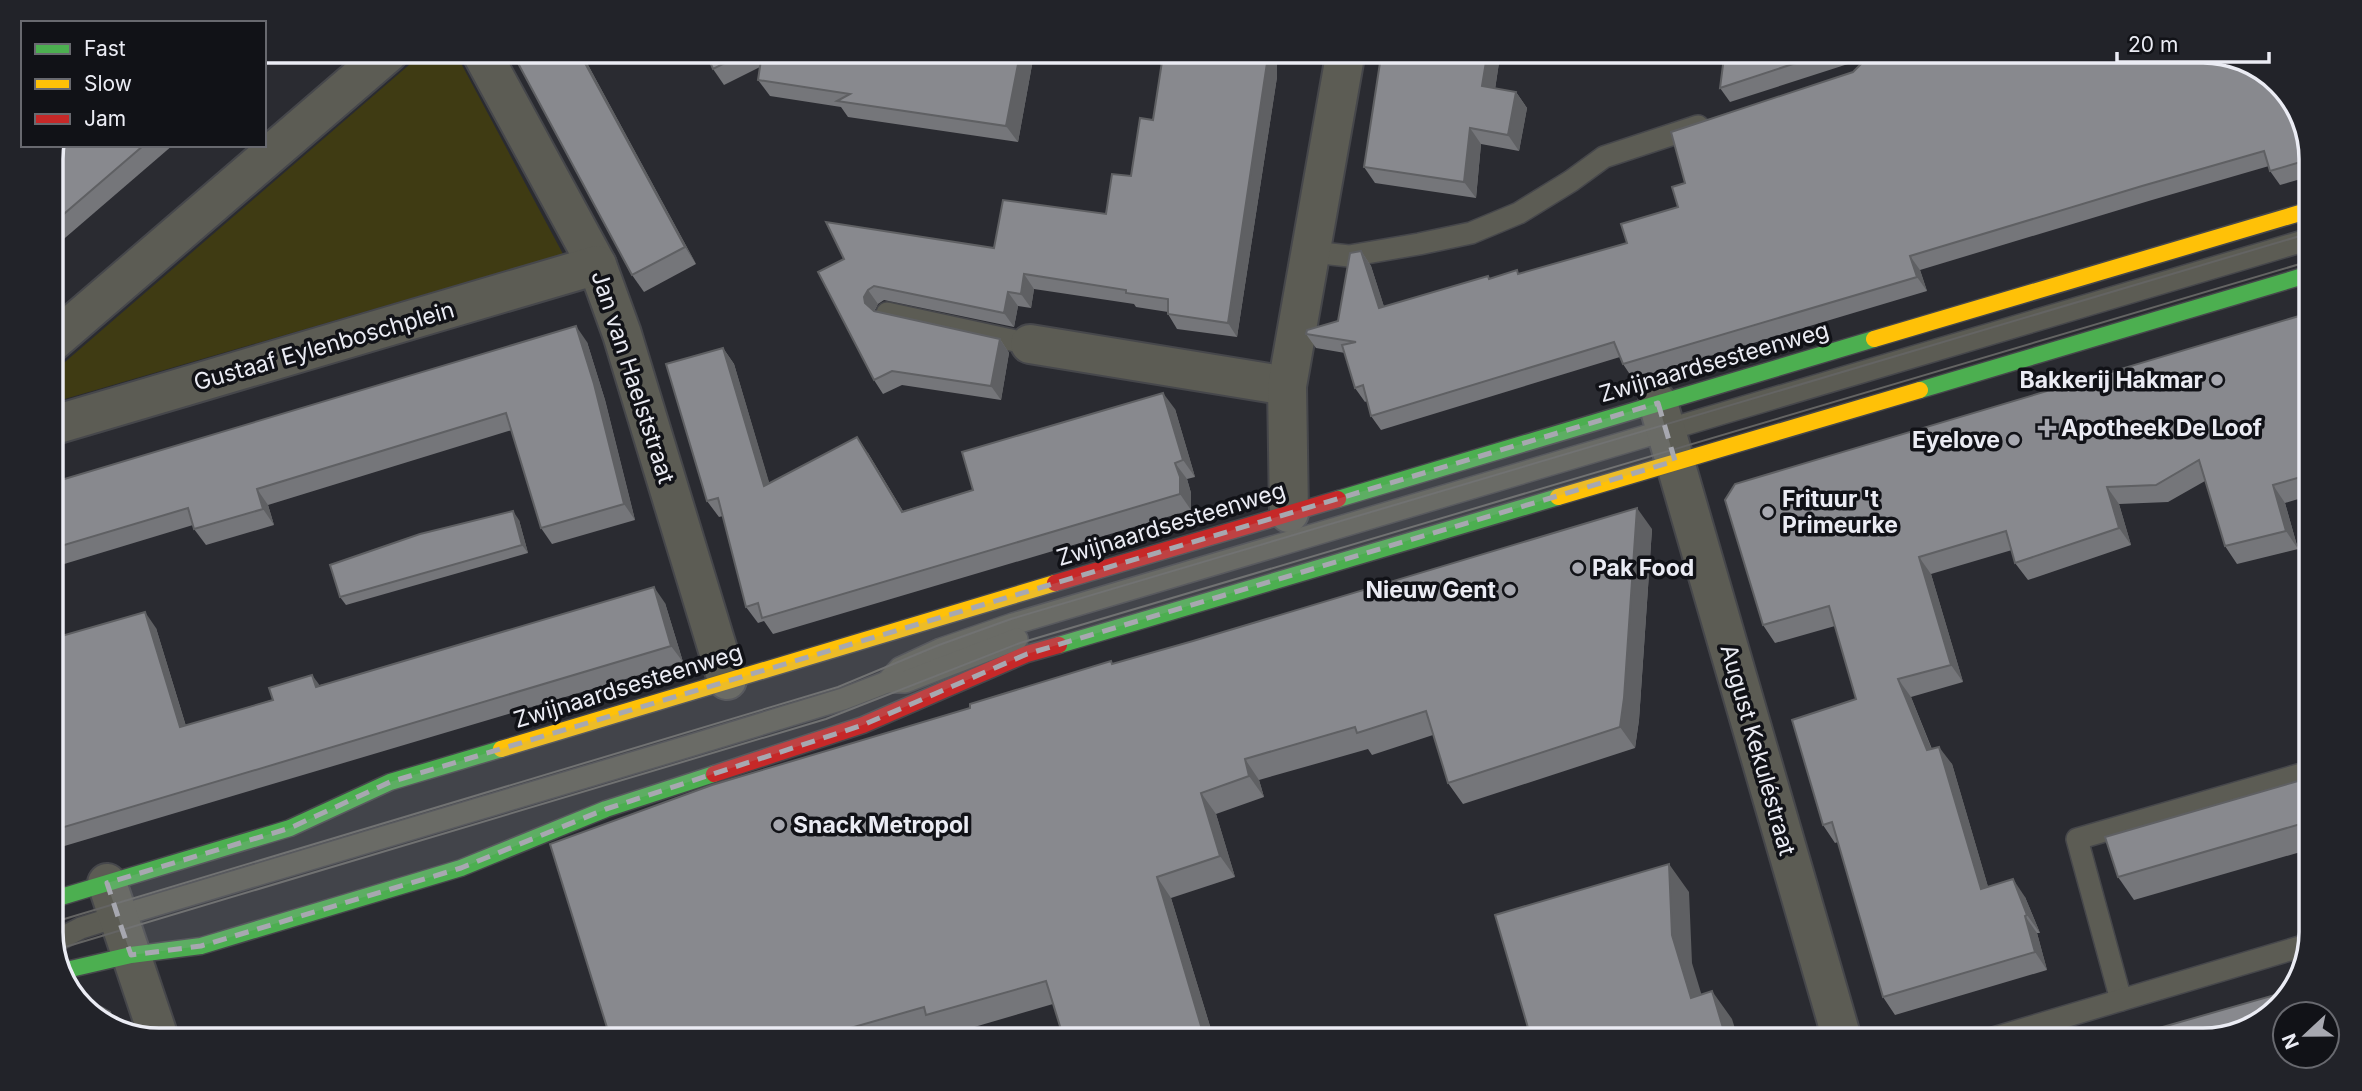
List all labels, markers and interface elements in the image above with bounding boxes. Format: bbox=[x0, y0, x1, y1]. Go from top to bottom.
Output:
legend bbox=[21, 21, 266, 147]
scale bar bbox=[2117, 21, 2269, 65]
text: 20 m bbox=[2128, 32, 2178, 57]
text: Fast bbox=[84, 36, 126, 61]
text: Slow bbox=[84, 71, 132, 96]
text: Jam bbox=[84, 106, 126, 131]
street label: Jan van Haelststraat bbox=[585, 267, 681, 487]
street label: Gustaaf Eylenboschplein bbox=[190, 295, 458, 397]
street label: Zwijnaardsesteenweg bbox=[1596, 316, 1832, 408]
place label: Bakkerij Hakmar bbox=[2020, 366, 2203, 394]
marker: Bakkerij Hakmar bbox=[2209, 372, 2225, 388]
place label: Apotheek De Loof bbox=[2061, 414, 2262, 442]
marker: Apotheek De Loof bbox=[2039, 420, 2055, 436]
place label: Eyelove bbox=[1912, 426, 2000, 454]
marker: Eyelove bbox=[2006, 432, 2022, 448]
street label: Zwijnaardsesteenweg bbox=[1053, 476, 1289, 572]
place label: Frituur 't Primeurke bbox=[1782, 485, 1898, 539]
marker: Frituur 't Primeurke bbox=[1760, 504, 1776, 520]
place label: Pak Food bbox=[1592, 554, 1694, 582]
marker: Pak Food bbox=[1570, 560, 1586, 576]
place label: Nieuw Gent bbox=[1366, 576, 1497, 604]
marker: Nieuw Gent bbox=[1502, 582, 1518, 598]
street label: Zwijnaardsesteenweg bbox=[510, 638, 746, 734]
street label: August Kekuléstraat bbox=[1714, 641, 1802, 859]
place label: Snack Metropol bbox=[793, 811, 969, 839]
marker: Snack Metropol bbox=[771, 817, 787, 833]
north arrow bbox=[2271, 1000, 2341, 1070]
text: N bbox=[2277, 1030, 2304, 1052]

